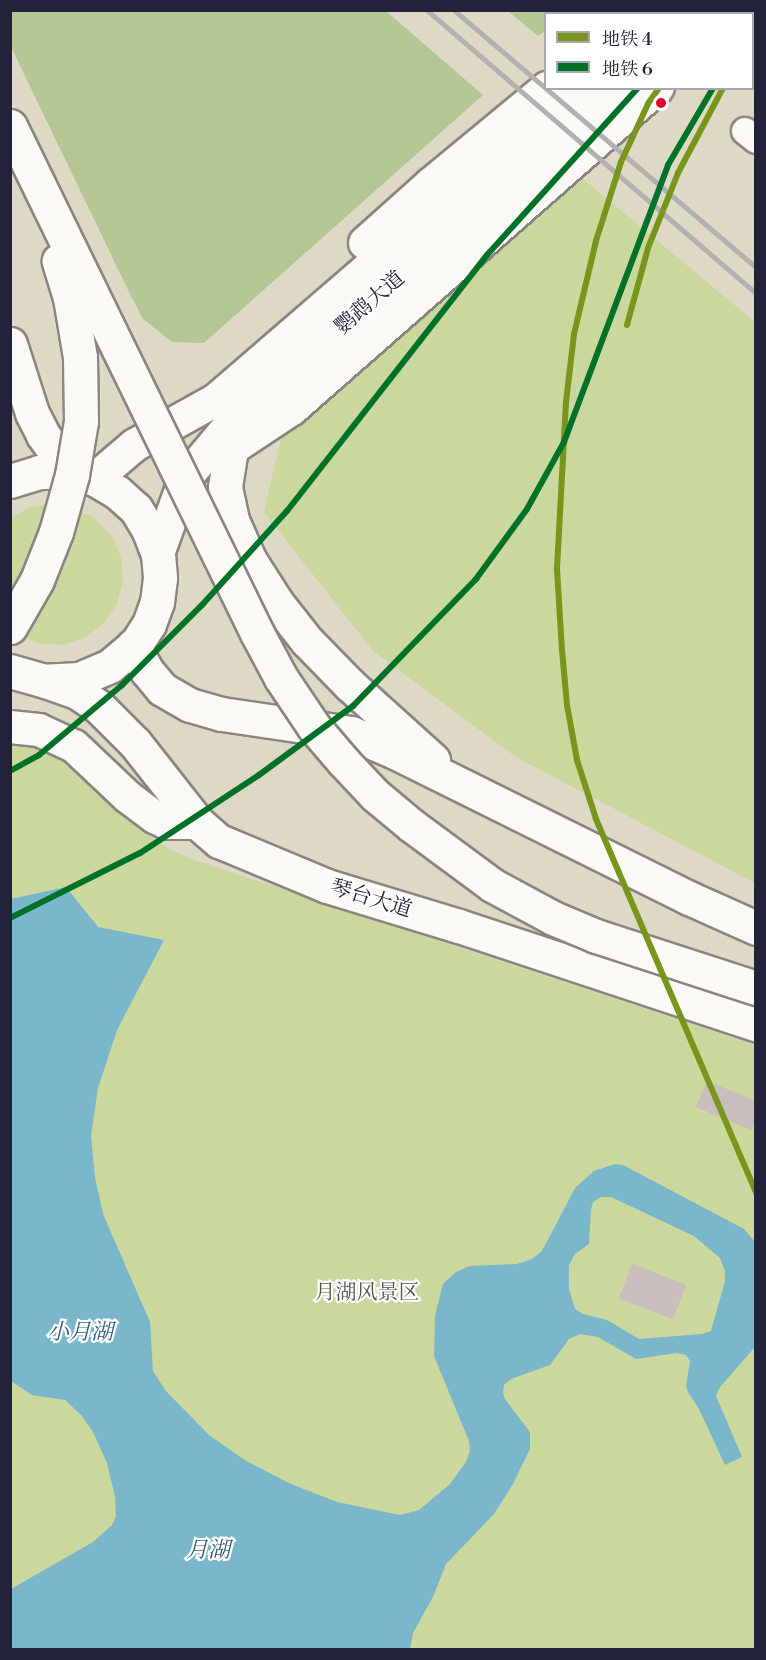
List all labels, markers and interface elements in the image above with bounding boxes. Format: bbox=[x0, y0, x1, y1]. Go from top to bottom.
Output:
legend bbox=[544, 12, 754, 90]
text: 地铁 4 bbox=[602, 28, 652, 51]
text: 地铁 6 bbox=[602, 58, 653, 81]
unlabelled marker bbox=[655, 97, 667, 109]
street label: 鹦鹉大道 bbox=[330, 266, 410, 340]
street label: 琴台大道 bbox=[327, 875, 415, 923]
park label: 月湖风景区 bbox=[315, 1280, 419, 1306]
water label: 小月湖 bbox=[47, 1320, 113, 1346]
water label: 月湖 bbox=[186, 1538, 230, 1564]

